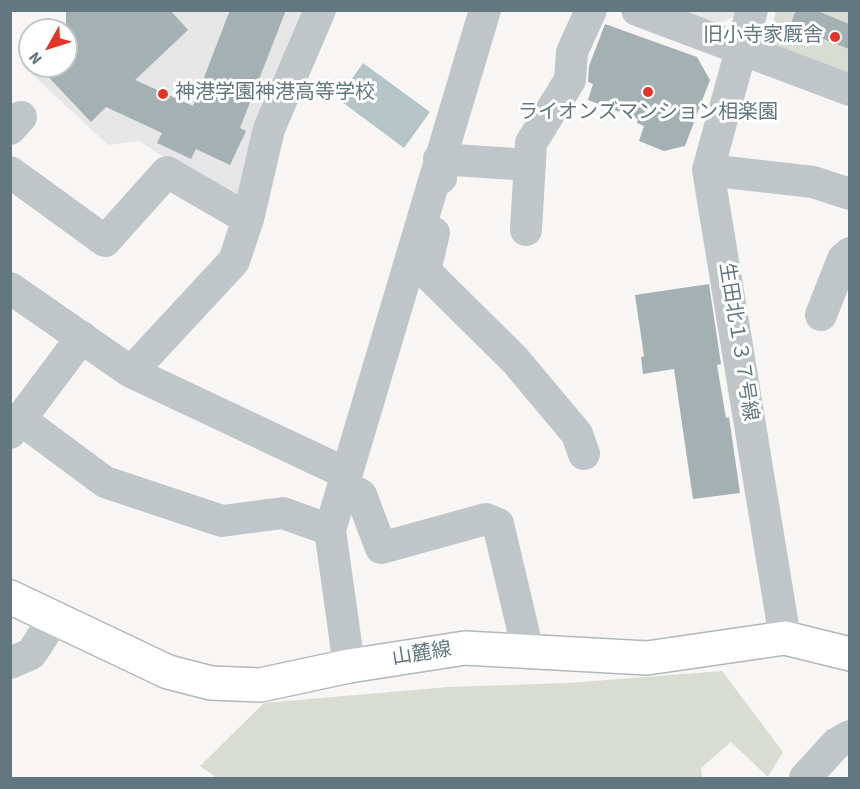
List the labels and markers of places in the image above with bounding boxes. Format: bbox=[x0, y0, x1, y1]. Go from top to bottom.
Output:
place label: 旧小寺家厩舎 bbox=[703, 25, 823, 49]
marker: 旧小寺家厩舎 bbox=[828, 30, 842, 44]
place label: 神港学園神港高等学校 bbox=[175, 82, 375, 106]
marker: ライオンズマンション相楽園 bbox=[641, 85, 655, 99]
marker: 神港学園神港高等学校 bbox=[156, 87, 170, 101]
place label: ライオンズマンション相楽園 bbox=[518, 102, 778, 126]

